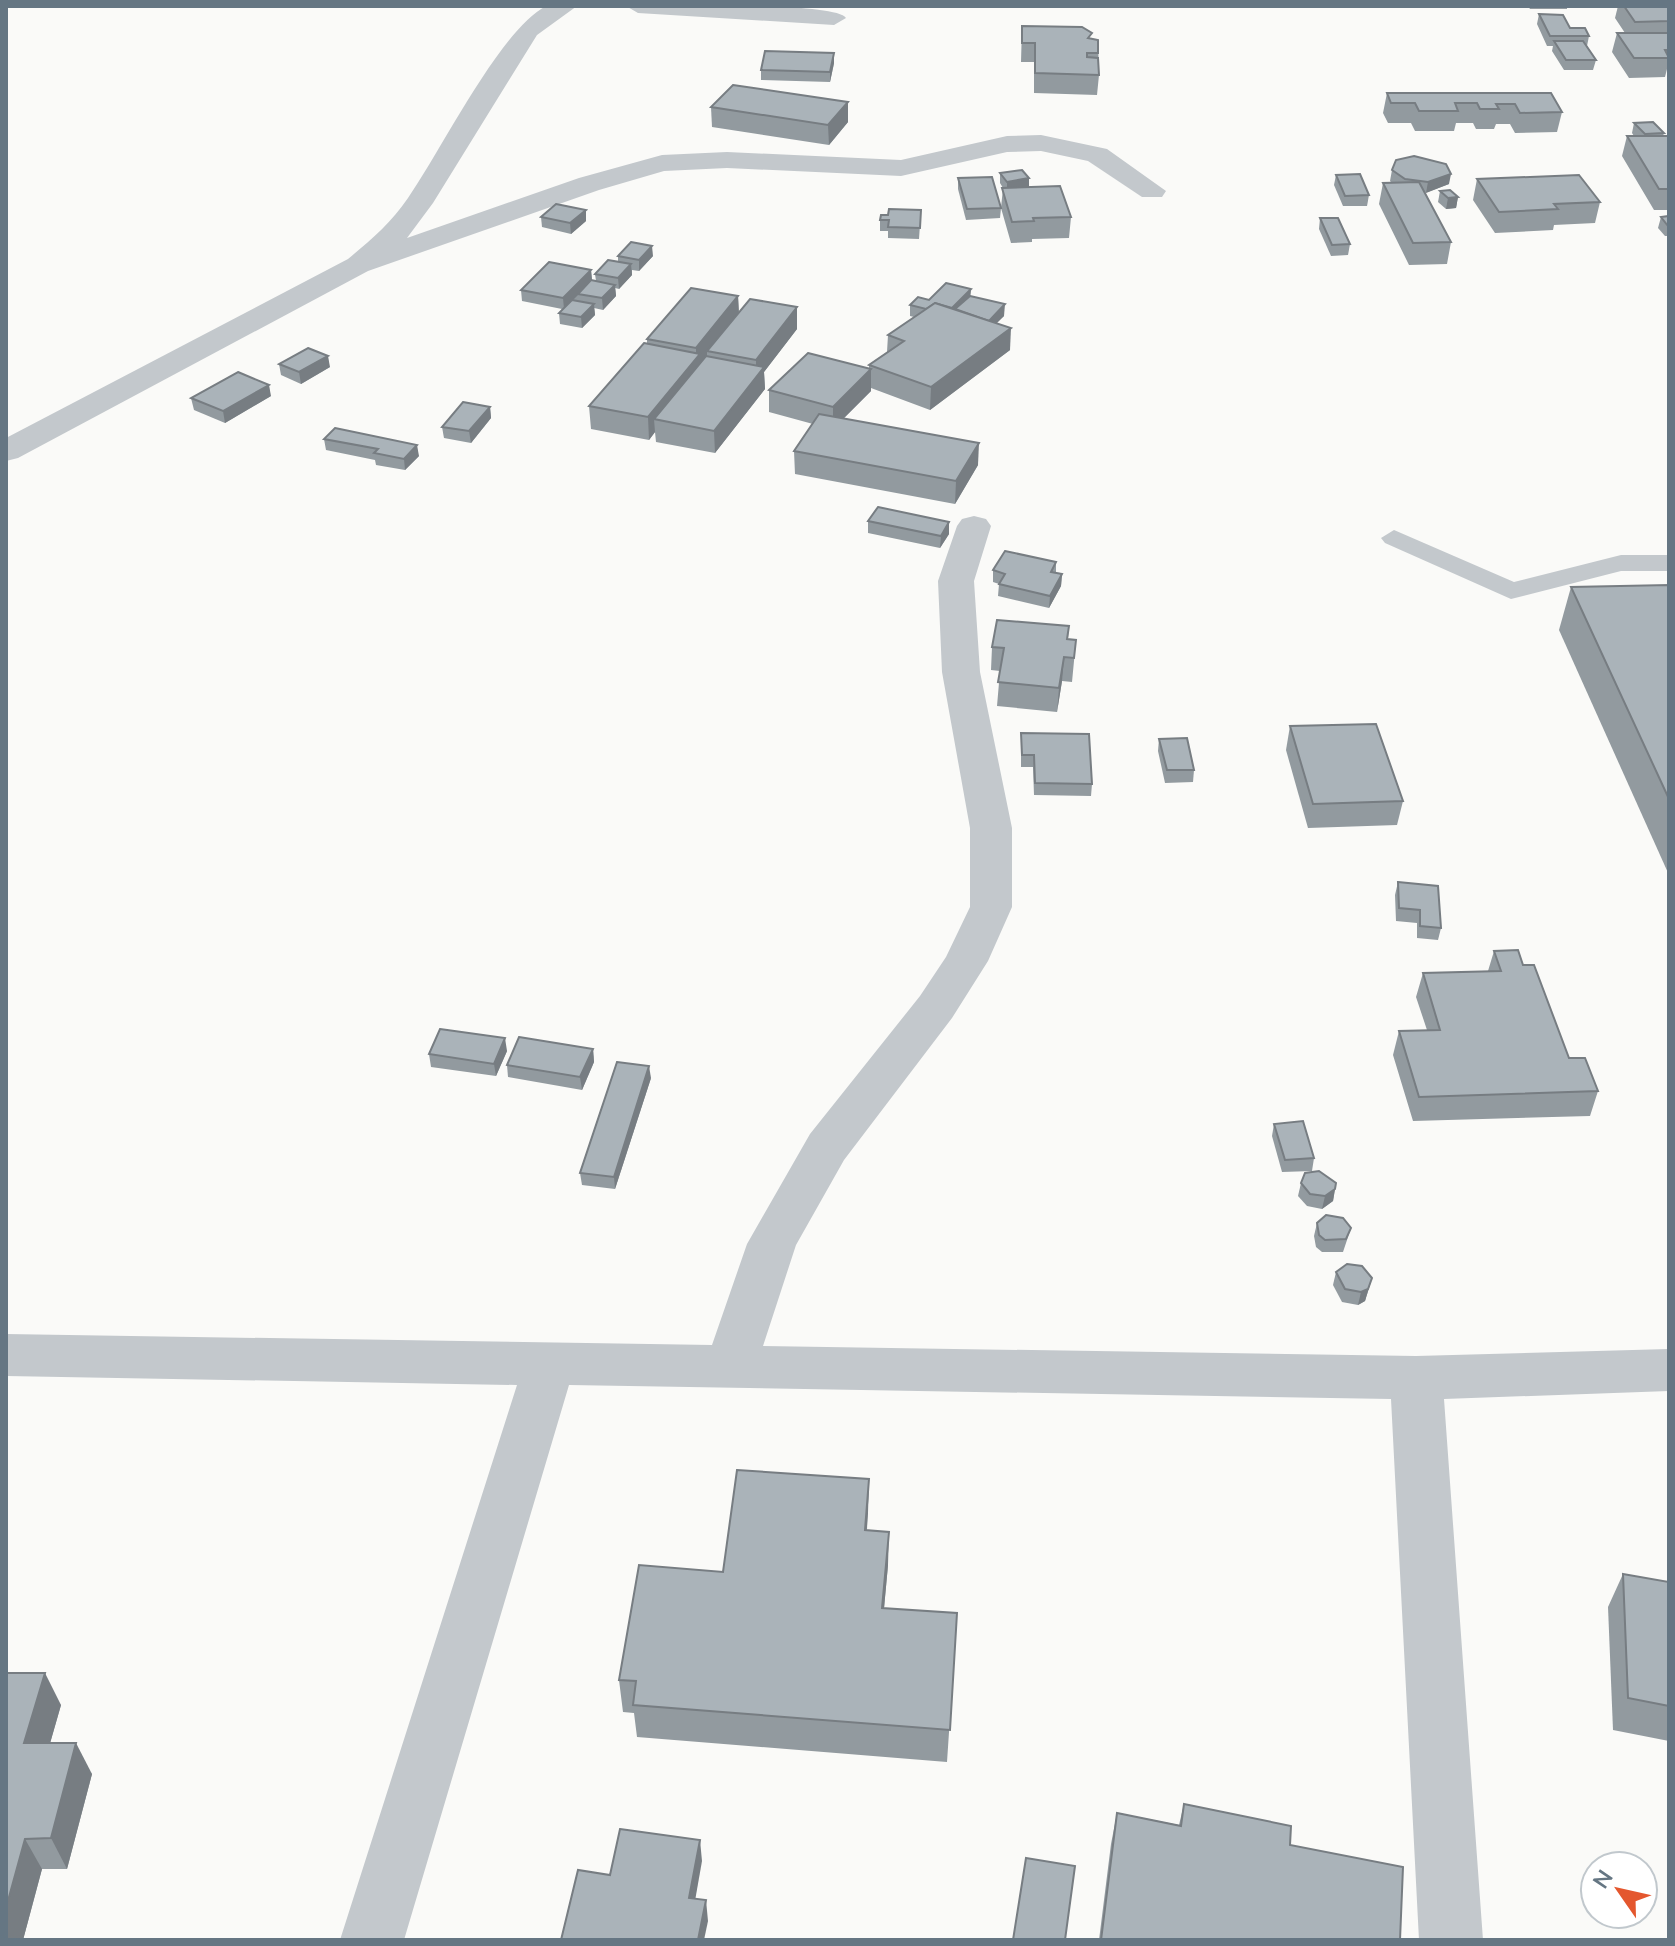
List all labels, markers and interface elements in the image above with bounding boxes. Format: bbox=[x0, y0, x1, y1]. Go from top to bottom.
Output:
north arrow bbox=[1579, 1850, 1659, 1930]
text: N bbox=[1586, 1864, 1619, 1894]

